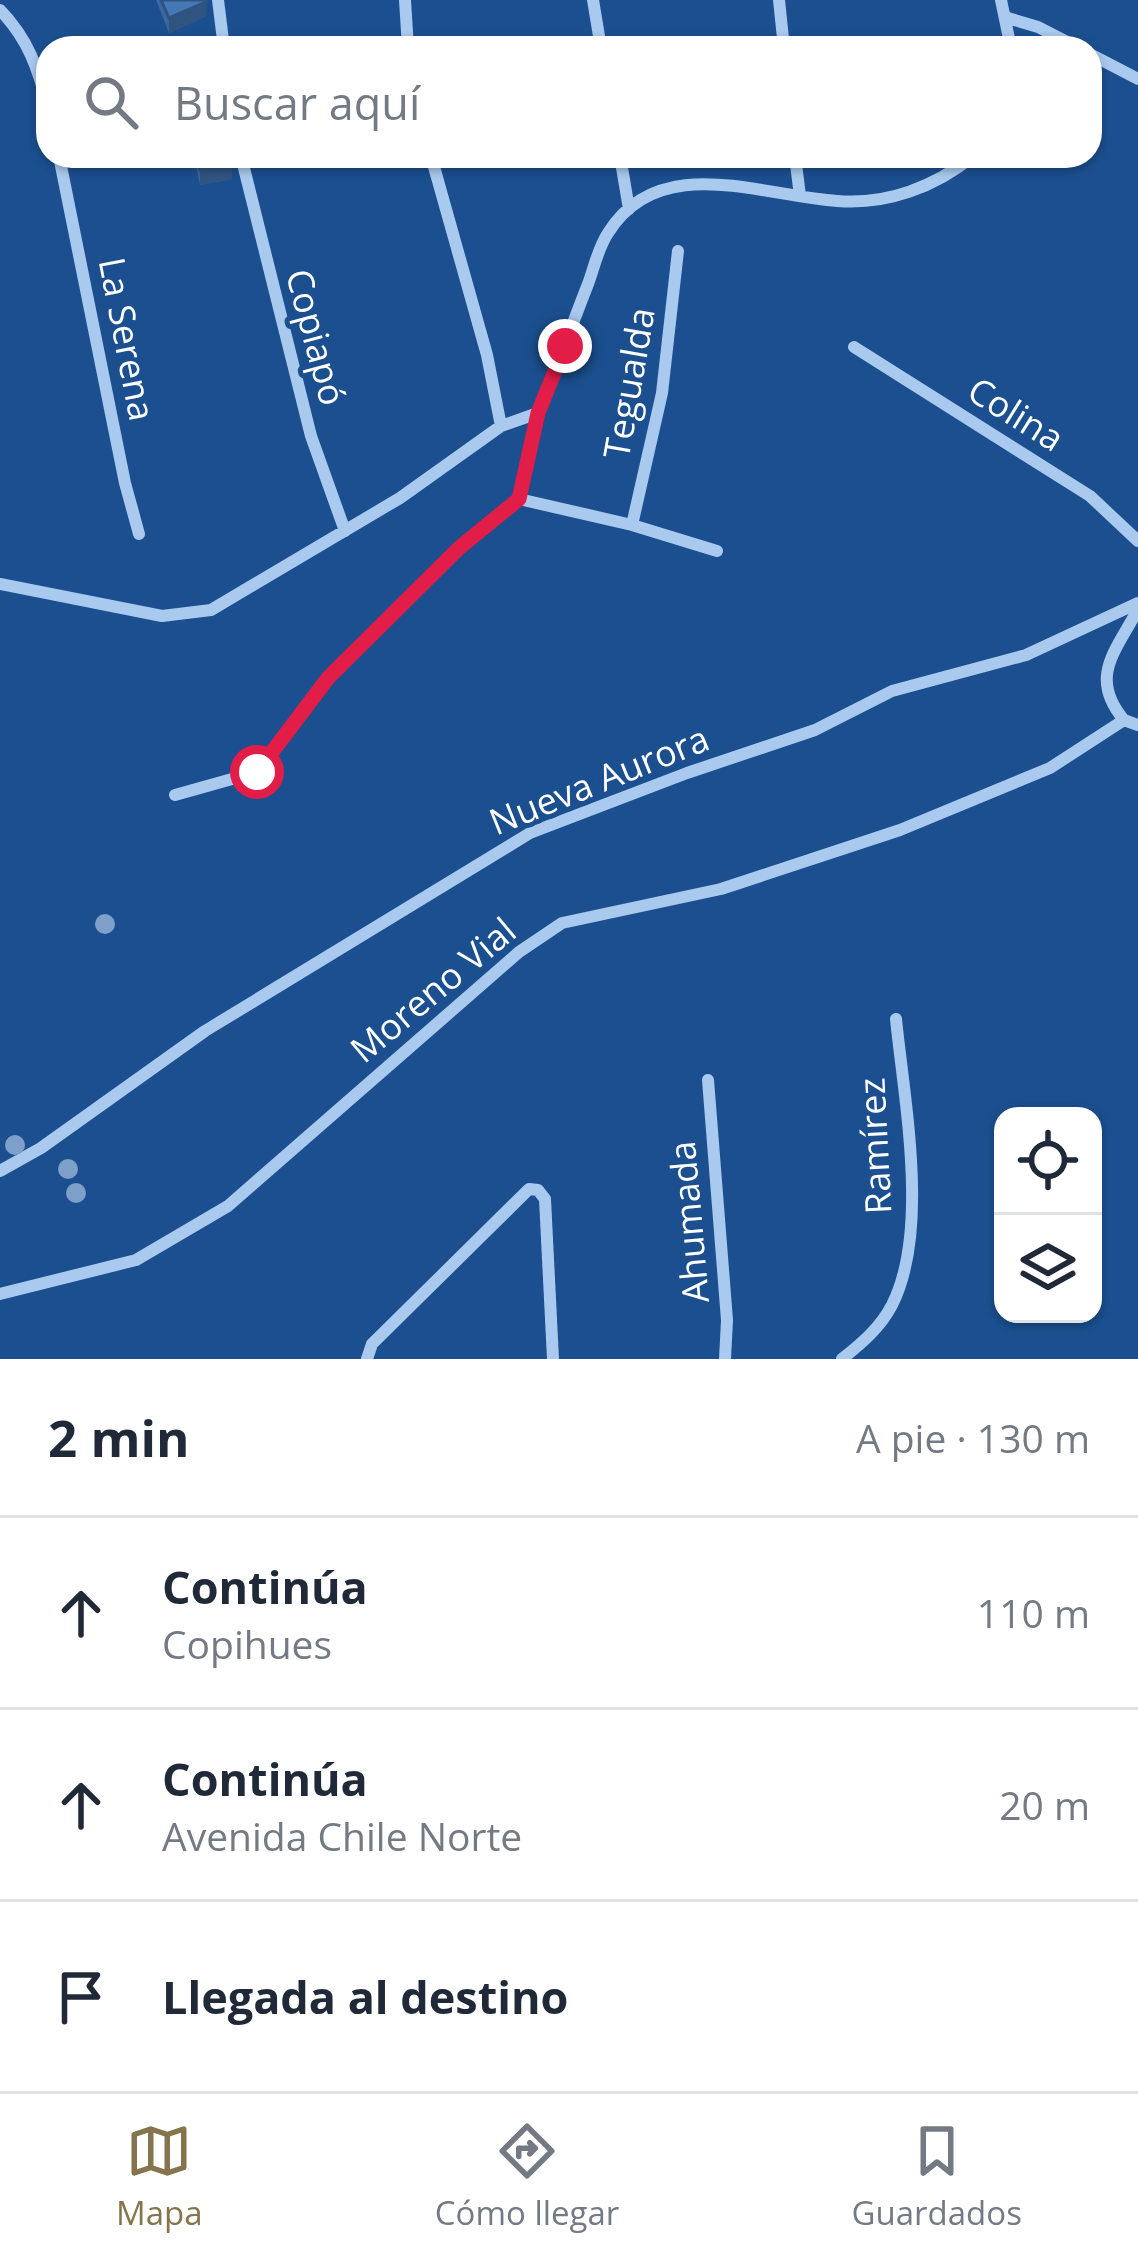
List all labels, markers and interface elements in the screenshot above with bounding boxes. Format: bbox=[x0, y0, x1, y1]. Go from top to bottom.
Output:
search box bbox=[36, 36, 1102, 168]
icon: search bbox=[78, 69, 144, 135]
text: Buscar aquí bbox=[174, 72, 420, 133]
street label: La Serena bbox=[88, 253, 167, 425]
street label: Copiapó bbox=[275, 263, 358, 410]
street label: Tegualda bbox=[591, 303, 666, 462]
route end bbox=[538, 319, 592, 373]
street label: Colina bbox=[959, 365, 1074, 462]
street label: Nueva Aurora bbox=[482, 713, 716, 846]
route start bbox=[230, 745, 284, 799]
street label: Moreno Vial bbox=[340, 906, 526, 1073]
street label: Ramírez bbox=[846, 1077, 903, 1215]
map controls bbox=[994, 1107, 1102, 1323]
button: locate bbox=[994, 1107, 1102, 1215]
street label: Ahumada bbox=[657, 1139, 720, 1305]
button: layers bbox=[994, 1215, 1102, 1323]
text: 2 min bbox=[48, 1402, 190, 1472]
text: A pie · 130 m bbox=[856, 1411, 1090, 1464]
text: Continúa bbox=[162, 1556, 368, 1617]
icon: ahead bbox=[48, 1580, 114, 1646]
text: 110 m bbox=[977, 1586, 1090, 1639]
text: Copihues bbox=[162, 1617, 332, 1670]
text: Continúa bbox=[162, 1748, 368, 1809]
icon: ahead bbox=[48, 1772, 114, 1838]
text: 20 m bbox=[999, 1778, 1090, 1831]
text: Avenida Chile Norte bbox=[162, 1809, 522, 1862]
icon: arrive bbox=[48, 1964, 114, 2030]
text: Llegada al destino bbox=[162, 1966, 568, 2027]
tab: Mapa bbox=[116, 2118, 203, 2235]
tab: Cómo llegar bbox=[435, 2118, 619, 2235]
tab: Guardados bbox=[852, 2118, 1022, 2235]

